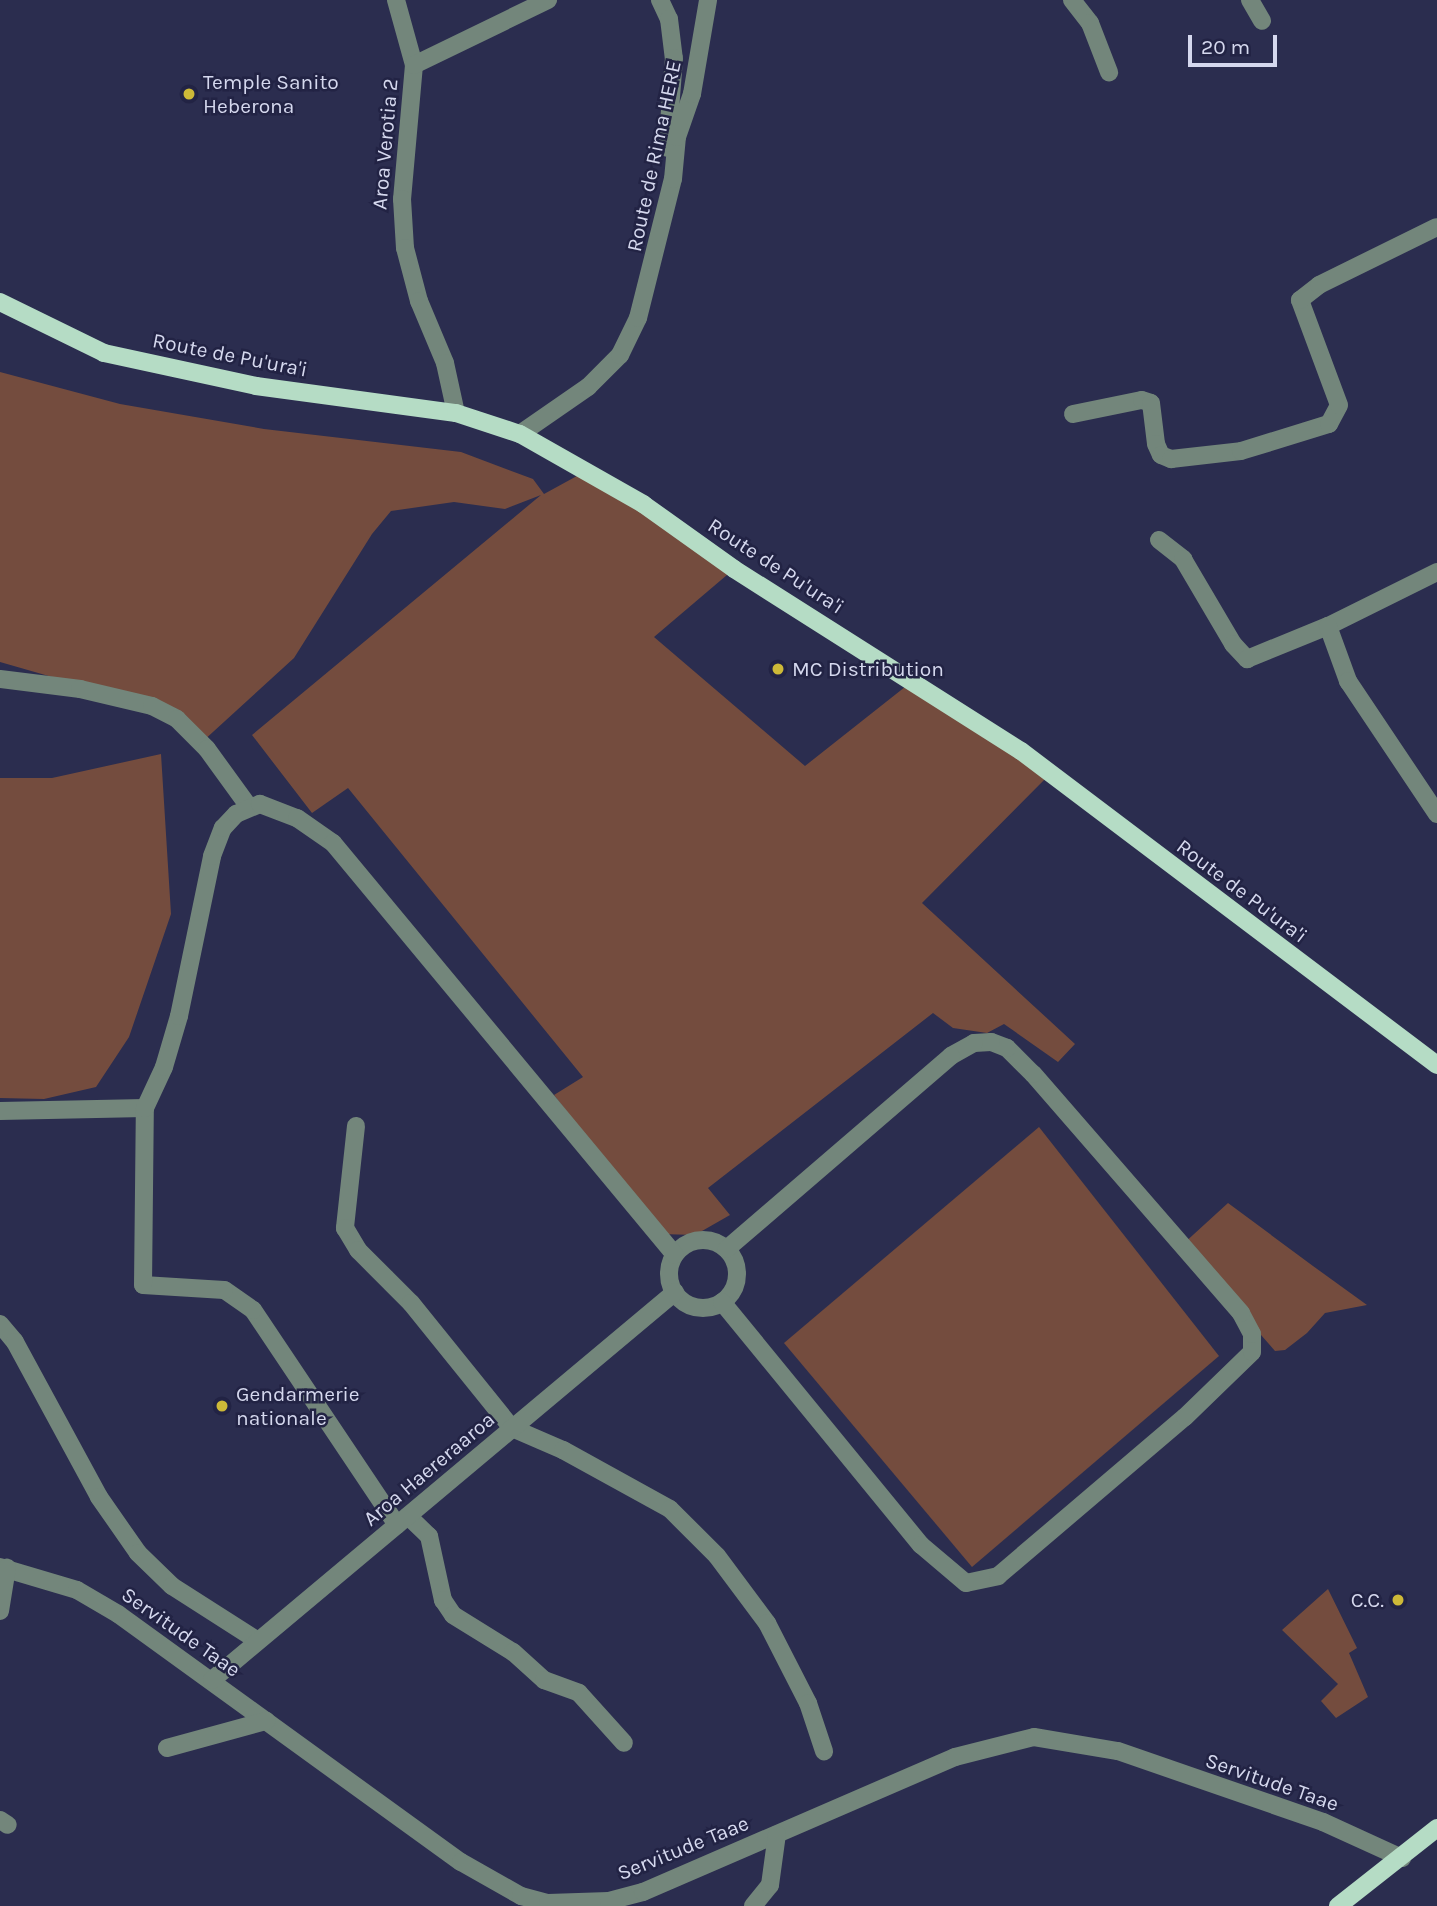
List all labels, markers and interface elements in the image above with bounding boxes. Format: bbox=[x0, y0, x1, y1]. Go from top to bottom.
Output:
scale bar bbox=[1192, 21, 1281, 65]
text: 20 m bbox=[1201, 35, 1250, 59]
street label: Route de Rima HERE bbox=[621, 58, 687, 254]
place label: Temple Sanito Heberona bbox=[203, 69, 339, 119]
street label: Aroa Verotia 2 bbox=[367, 77, 403, 211]
marker: Temple Sanito Heberona bbox=[181, 86, 197, 102]
street label: Route de Pu'ura'i bbox=[150, 328, 310, 382]
street label: Route de Pu'ura'i bbox=[703, 513, 849, 619]
place label: MC Distribution bbox=[792, 656, 944, 682]
marker: MC Distribution bbox=[770, 661, 786, 677]
street label: Route de Pu'ura'i bbox=[1172, 834, 1312, 948]
place label: Gendarmerie nationale bbox=[236, 1381, 360, 1431]
marker: Gendarmerie nationale bbox=[214, 1398, 230, 1414]
street label: Aroa Haereraaroa bbox=[358, 1407, 500, 1531]
street label: Servitude Taae bbox=[117, 1582, 245, 1682]
place label: C.C. bbox=[1351, 1587, 1384, 1613]
marker: C.C. bbox=[1390, 1592, 1406, 1608]
street label: Servitude Taae bbox=[1202, 1747, 1342, 1817]
street label: Servitude Taae bbox=[614, 1810, 752, 1886]

